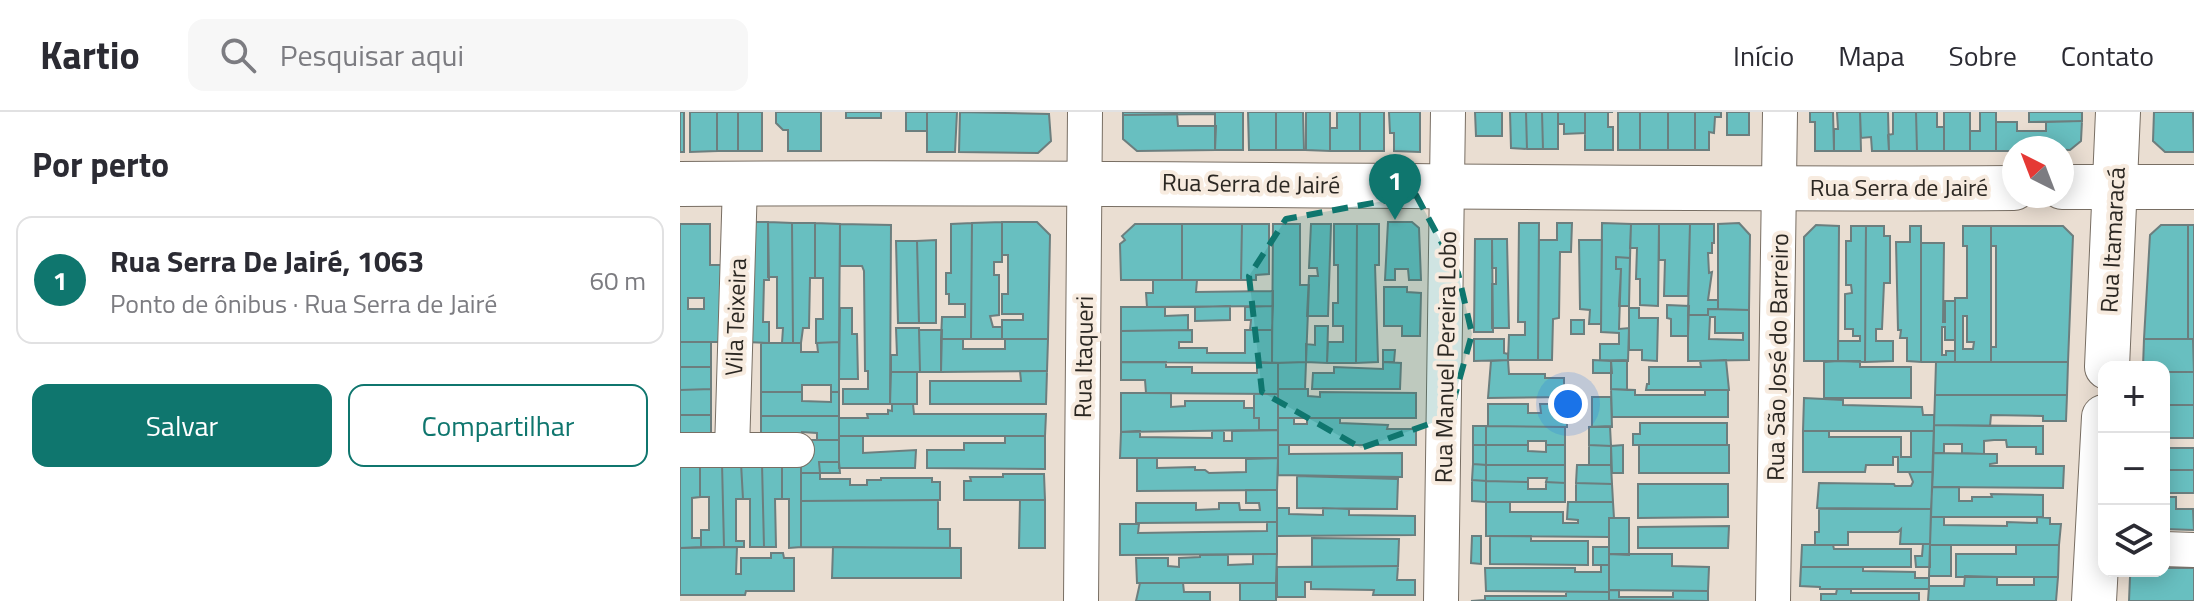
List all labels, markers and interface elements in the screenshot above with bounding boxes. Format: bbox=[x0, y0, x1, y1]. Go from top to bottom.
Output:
search box bbox=[188, 19, 748, 91]
text: Kartio bbox=[40, 26, 140, 84]
text: Pesquisar aqui bbox=[280, 32, 464, 78]
icon: search bbox=[216, 33, 260, 77]
text: Início bbox=[1733, 34, 1794, 77]
text: Mapa bbox=[1838, 34, 1905, 77]
text: Sobre bbox=[1949, 34, 2017, 77]
text: Contato bbox=[2061, 34, 2154, 77]
north arrow bbox=[2002, 136, 2074, 208]
text: Por perto bbox=[32, 138, 169, 190]
pin: 1 bbox=[1369, 154, 1421, 220]
street label: Rua Serra de Jairé bbox=[1162, 163, 1340, 203]
street label: Rua Itamaracá bbox=[2090, 166, 2134, 314]
street label: Rua Serra de Jairé bbox=[1810, 169, 1988, 205]
street label: Rua Manuel Pereira Lobo bbox=[1425, 231, 1465, 483]
street label: Rua São José do Barreiro bbox=[1757, 233, 1797, 481]
text: Rua Serra De Jairé, 1063 bbox=[110, 238, 424, 284]
street label: Vila Teixeira bbox=[715, 257, 755, 377]
text: 1 bbox=[53, 261, 67, 300]
text: 60 m bbox=[589, 261, 646, 300]
text: Ponto de ônibus · Rua Serra de Jairé bbox=[110, 284, 497, 323]
street label: Rua Itaqueri bbox=[1064, 296, 1102, 418]
map controls bbox=[2098, 361, 2170, 577]
button: + bbox=[2098, 361, 2170, 433]
button: Salvar bbox=[32, 384, 332, 467]
button: Compartilhar bbox=[348, 384, 648, 467]
your location bbox=[1548, 384, 1588, 424]
button: − bbox=[2098, 433, 2170, 505]
button: layers bbox=[2098, 505, 2170, 577]

